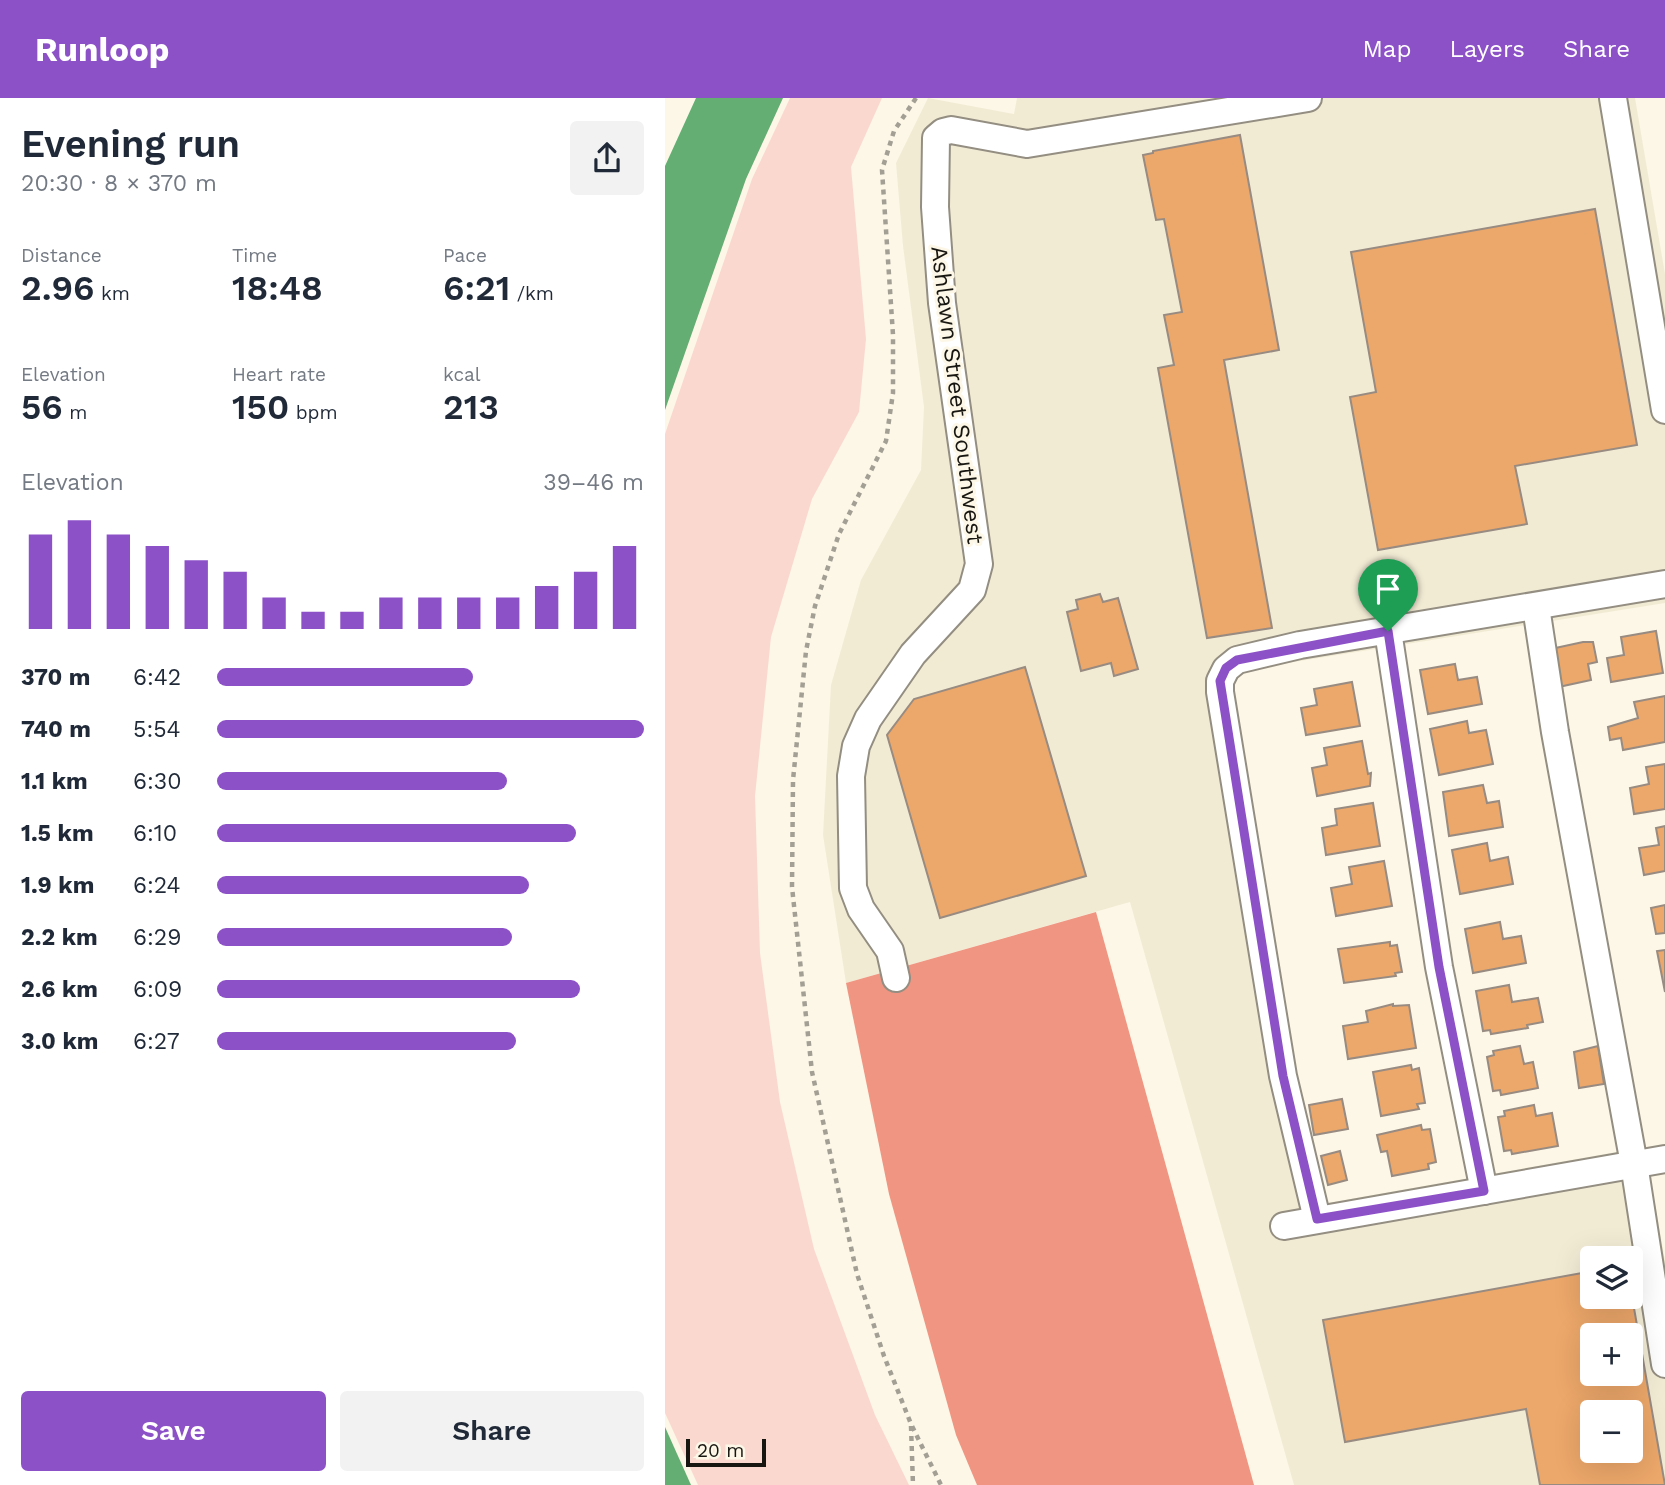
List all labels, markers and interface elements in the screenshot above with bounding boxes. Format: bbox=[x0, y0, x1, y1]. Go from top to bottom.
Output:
text: Runloop bbox=[35, 30, 170, 69]
text: Map bbox=[1363, 35, 1411, 63]
text: Layers bbox=[1449, 35, 1525, 63]
text: Share bbox=[1563, 35, 1630, 63]
button: share bbox=[570, 121, 644, 195]
text: Evening run bbox=[21, 122, 240, 166]
text: 20:30 · 8 × 370 m bbox=[21, 170, 217, 197]
text: Distance bbox=[21, 244, 102, 267]
text: Time bbox=[232, 244, 277, 267]
text: Pace bbox=[443, 244, 487, 267]
street label: Ashlawn Street Southwest bbox=[925, 245, 989, 546]
text: 2.96 bbox=[21, 267, 95, 309]
text: 18:48 bbox=[232, 267, 323, 309]
text: 6:21 bbox=[443, 267, 510, 309]
text: km bbox=[95, 282, 130, 305]
text: /km bbox=[510, 282, 554, 305]
text: Elevation bbox=[21, 363, 106, 386]
text: Heart rate bbox=[232, 363, 326, 386]
text: kcal bbox=[443, 363, 481, 386]
text: 56 bbox=[21, 386, 63, 428]
text: 150 bbox=[232, 386, 289, 428]
text: 213 bbox=[443, 386, 499, 428]
text: m bbox=[63, 401, 87, 424]
text: bpm bbox=[289, 401, 338, 424]
text: Elevation bbox=[21, 469, 124, 496]
text: 39–46 m bbox=[543, 469, 644, 496]
pin bbox=[1358, 559, 1418, 631]
icon: arrive bbox=[1369, 570, 1407, 608]
text: 370 m bbox=[21, 664, 90, 691]
text: 6:42 bbox=[133, 664, 181, 691]
text: 740 m bbox=[21, 716, 91, 743]
text: 5:54 bbox=[133, 716, 181, 743]
text: 1.1 km bbox=[21, 768, 88, 795]
text: 6:30 bbox=[133, 768, 182, 795]
text: 1.5 km bbox=[21, 820, 94, 847]
text: 6:10 bbox=[133, 820, 177, 847]
text: 1.9 km bbox=[21, 872, 94, 899]
text: 6:24 bbox=[133, 872, 181, 899]
text: 2.2 km bbox=[21, 924, 98, 951]
text: 6:29 bbox=[133, 924, 181, 951]
text: 2.6 km bbox=[21, 976, 98, 1003]
text: 6:09 bbox=[133, 976, 182, 1003]
text: 3.0 km bbox=[21, 1028, 98, 1055]
text: 6:27 bbox=[133, 1028, 180, 1055]
map controls bbox=[1580, 1246, 1643, 1463]
button: layers bbox=[1580, 1246, 1643, 1309]
button: + bbox=[1580, 1323, 1643, 1386]
button: Save bbox=[21, 1391, 326, 1471]
button: Share bbox=[340, 1391, 644, 1471]
button: − bbox=[1580, 1400, 1643, 1463]
scale bar bbox=[686, 1436, 767, 1468]
text: 20 m bbox=[697, 1439, 744, 1462]

